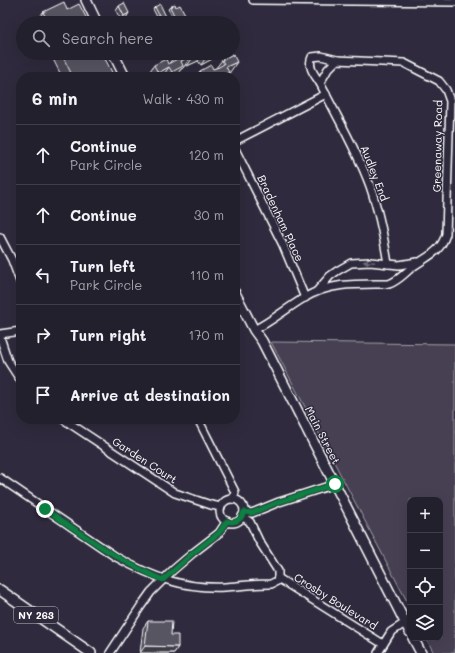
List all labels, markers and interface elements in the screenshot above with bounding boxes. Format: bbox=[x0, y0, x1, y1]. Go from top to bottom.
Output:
search box bbox=[16, 16, 240, 60]
icon: search bbox=[30, 27, 52, 49]
text: Search here bbox=[62, 28, 153, 48]
text: 6 min bbox=[32, 87, 77, 109]
text: Walk · 430 m bbox=[143, 90, 224, 107]
street label: Greenaway Road bbox=[429, 100, 445, 192]
text: Continue bbox=[70, 136, 137, 156]
street label: Audley End bbox=[357, 143, 393, 203]
icon: ahead bbox=[32, 144, 54, 166]
text: 120 m bbox=[188, 146, 224, 163]
text: Park Circle bbox=[70, 156, 142, 173]
street label: Bradenham Place bbox=[254, 172, 308, 264]
icon: ahead bbox=[32, 204, 54, 226]
text: Continue bbox=[70, 205, 137, 225]
text: 30 m bbox=[194, 206, 224, 223]
text: Turn left bbox=[70, 256, 135, 276]
one-way arrow bbox=[362, 259, 375, 265]
icon: left bbox=[32, 264, 54, 286]
text: 110 m bbox=[190, 266, 224, 283]
text: Park Circle bbox=[70, 276, 142, 293]
icon: right bbox=[32, 324, 54, 346]
text: Turn right bbox=[70, 325, 147, 345]
text: 170 m bbox=[188, 326, 224, 343]
icon: arrive bbox=[32, 384, 54, 406]
text: Arrive at destination bbox=[70, 385, 230, 405]
street label: Main Street bbox=[302, 403, 344, 467]
street label: Garden Court bbox=[110, 433, 181, 487]
route start bbox=[326, 475, 344, 493]
map controls bbox=[407, 497, 443, 641]
button: + bbox=[407, 497, 443, 533]
route end bbox=[36, 500, 54, 518]
button: − bbox=[407, 533, 443, 569]
street label: Crosby Boulevard bbox=[291, 569, 381, 633]
button: locate bbox=[407, 569, 443, 605]
button: layers bbox=[407, 605, 443, 641]
road number: NY 263 bbox=[14, 607, 58, 623]

